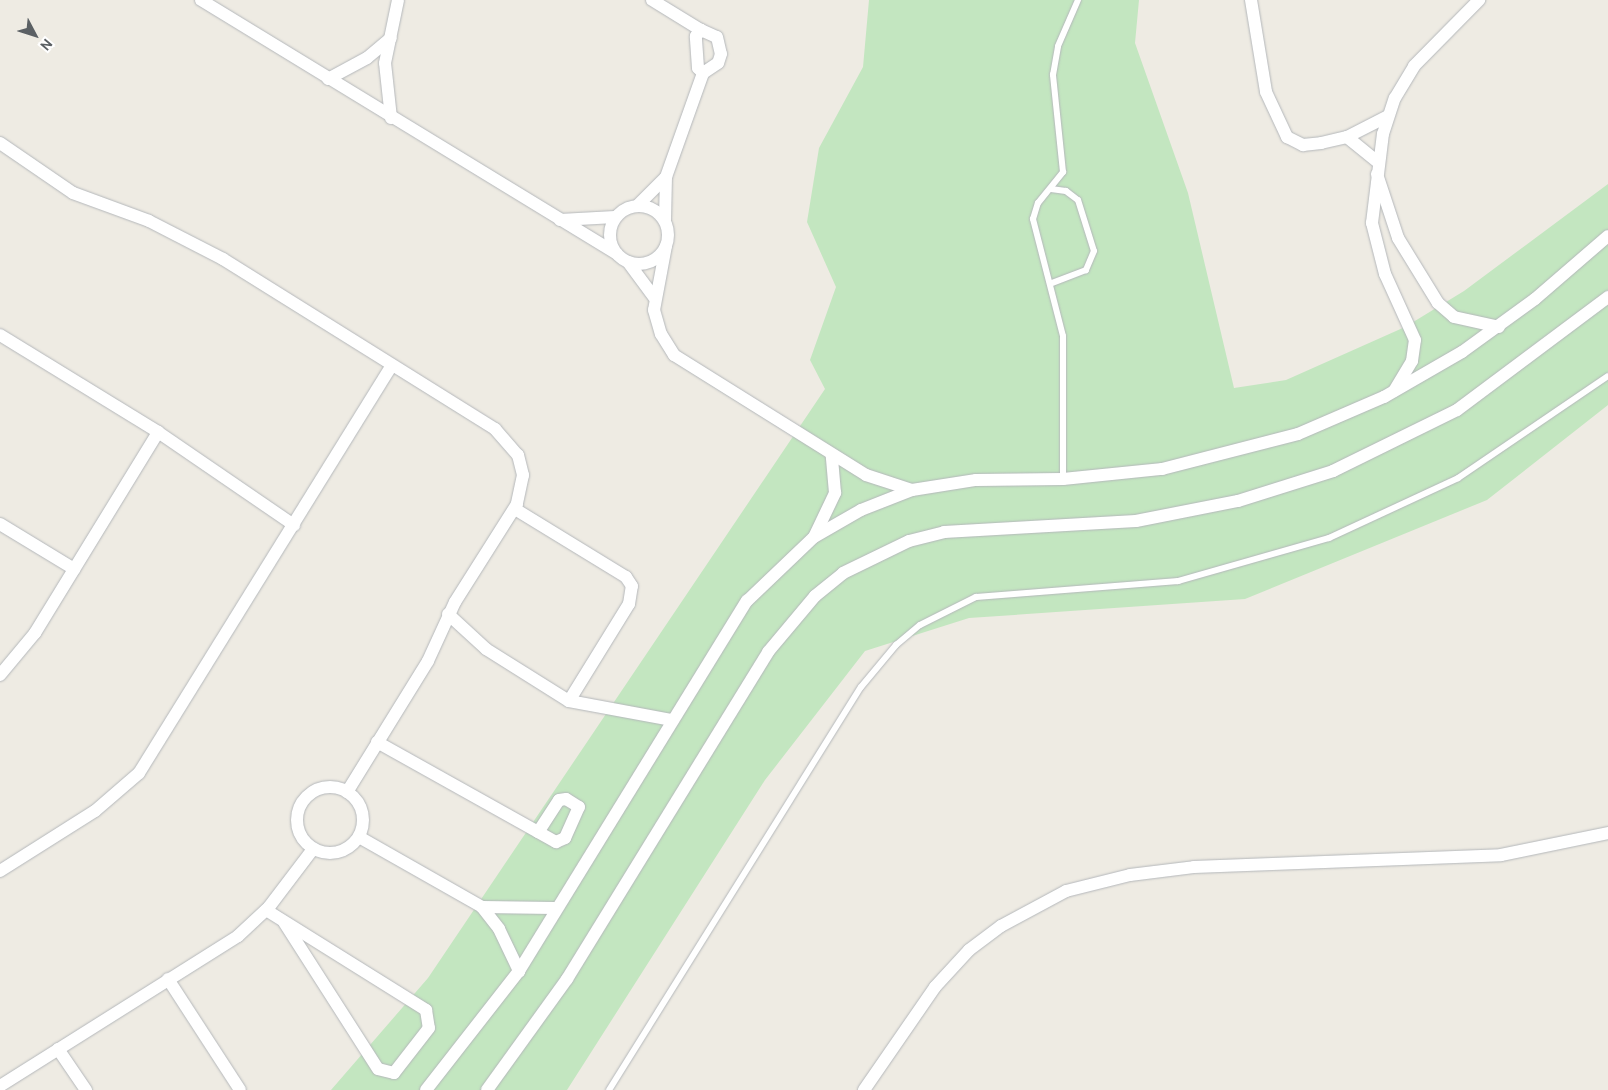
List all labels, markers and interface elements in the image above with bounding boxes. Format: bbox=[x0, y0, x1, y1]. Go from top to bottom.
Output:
north arrow bbox=[10, 10, 60, 60]
text: N bbox=[36, 35, 57, 54]

